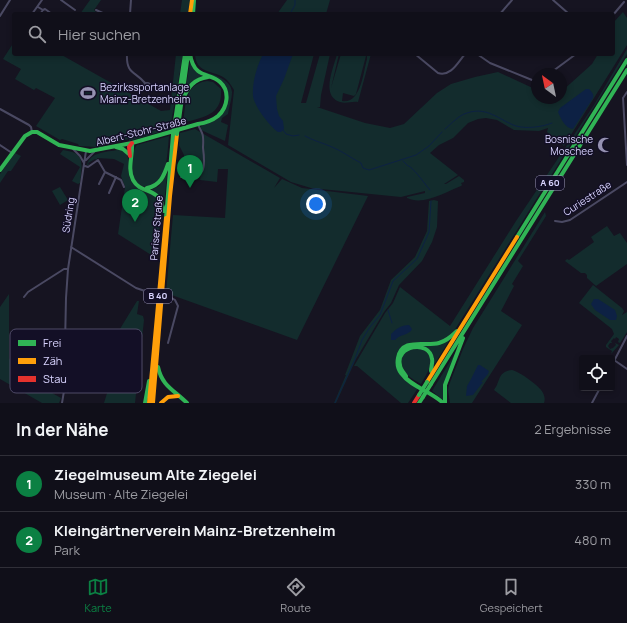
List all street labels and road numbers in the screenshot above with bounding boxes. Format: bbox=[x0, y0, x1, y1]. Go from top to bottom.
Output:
street label: Albert-Stohr-Straße bbox=[94, 113, 188, 149]
road number: A 60 bbox=[536, 176, 564, 190]
street label: Curiestraße bbox=[560, 177, 614, 219]
street label: Pariser Straße bbox=[146, 195, 166, 261]
street label: Südring bbox=[58, 196, 78, 234]
road number: B 40 bbox=[144, 289, 172, 303]

